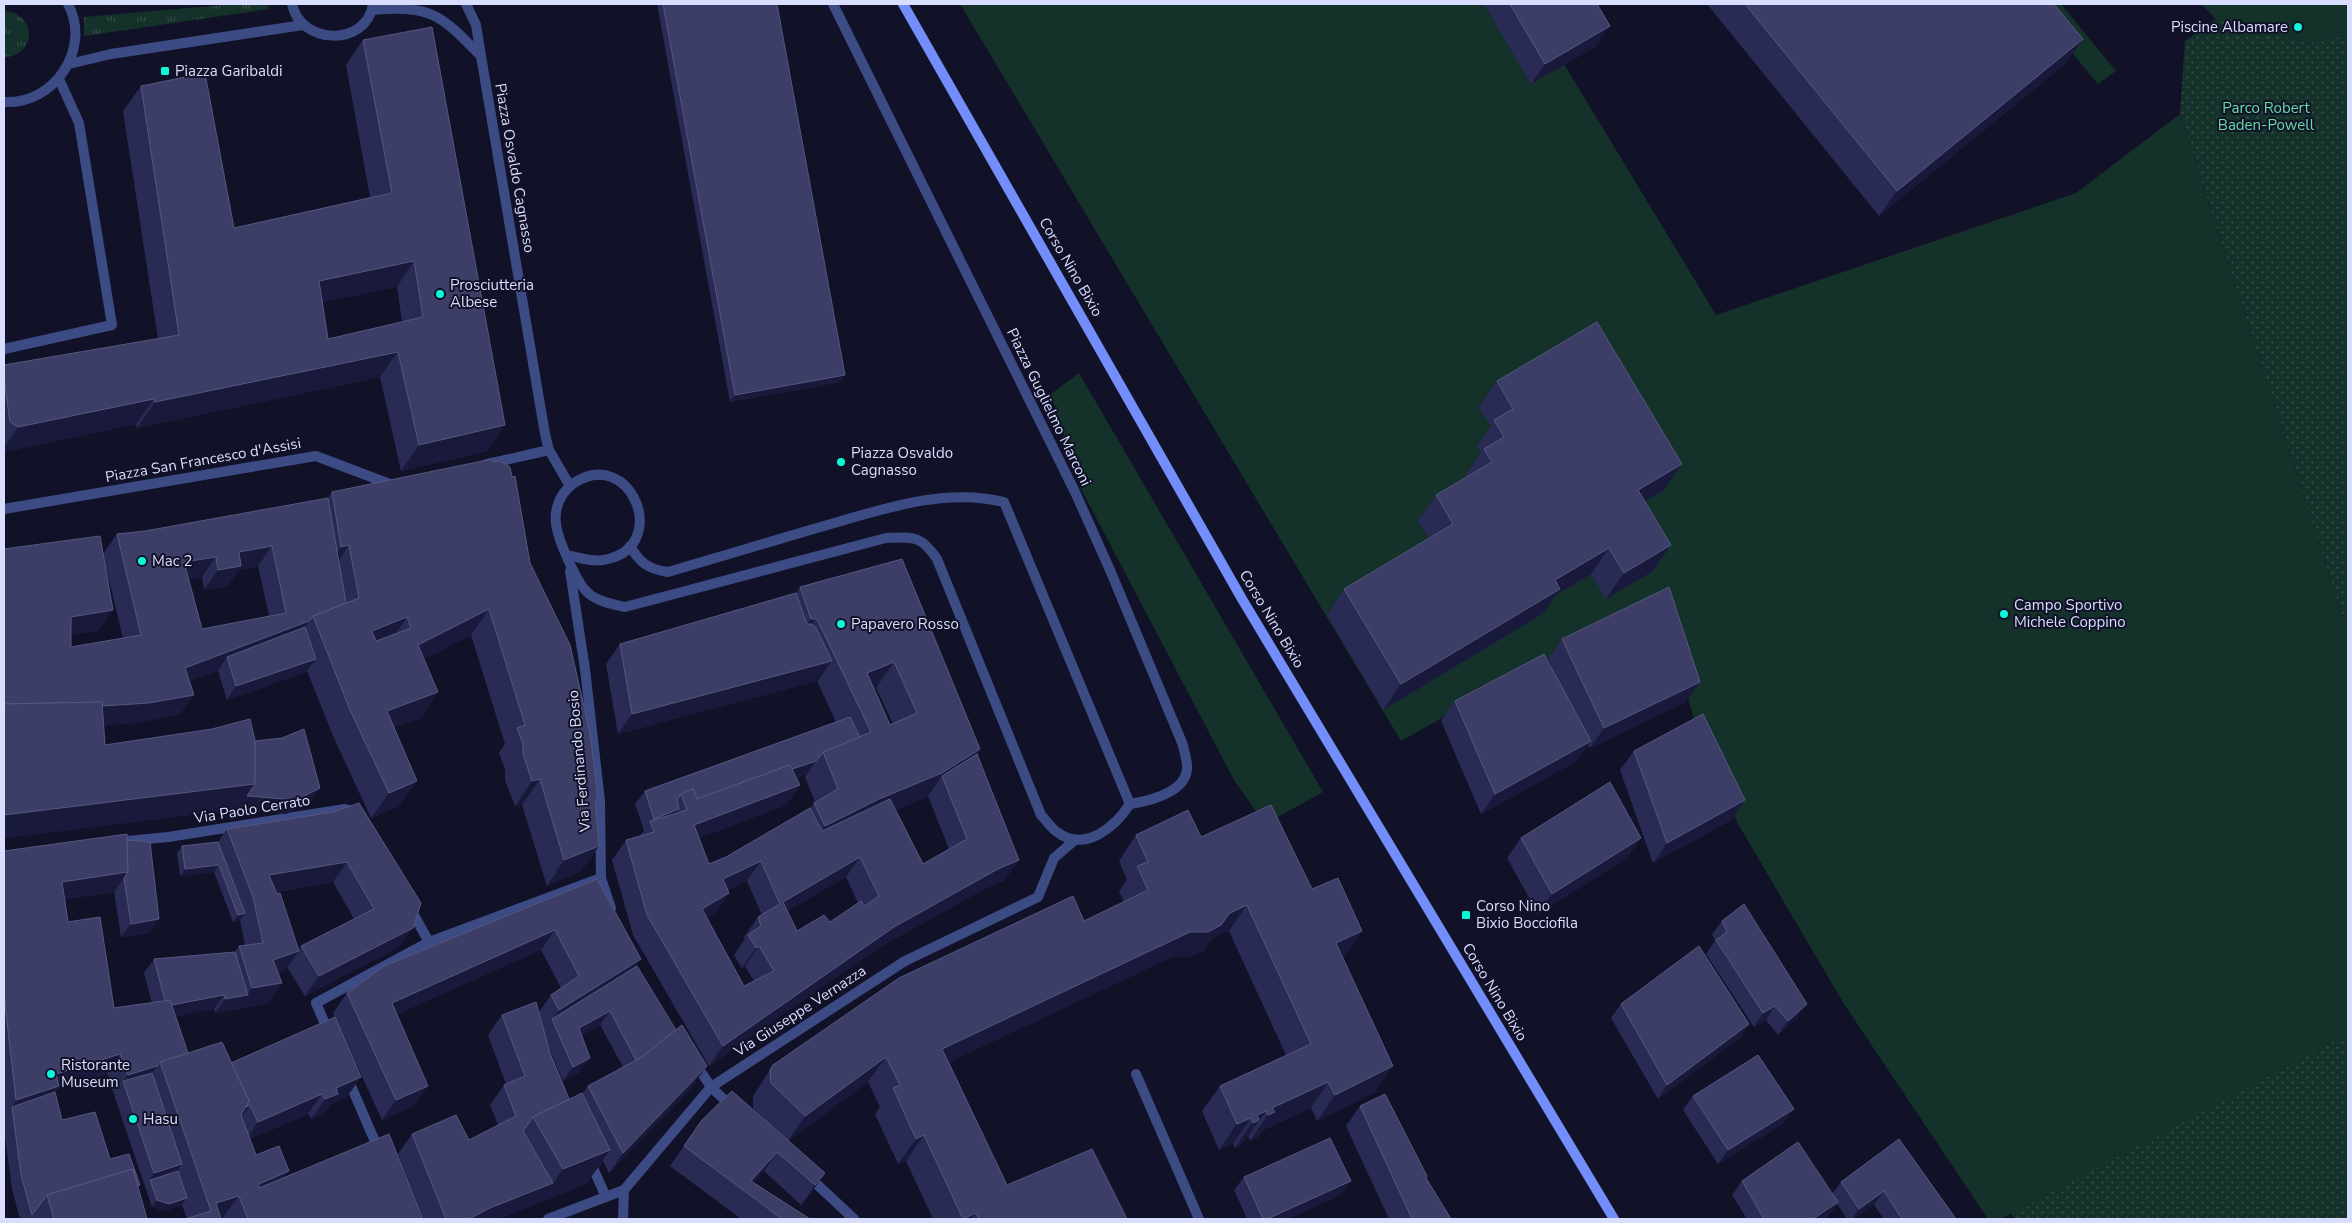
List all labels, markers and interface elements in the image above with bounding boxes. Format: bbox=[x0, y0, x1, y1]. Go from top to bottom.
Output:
place label: Piscine Albamare bbox=[2171, 17, 2288, 37]
marker: Piscine Albamare bbox=[2292, 21, 2304, 33]
place label: Piazza Garibaldi bbox=[175, 61, 283, 81]
marker: Piazza Garibaldi bbox=[159, 65, 171, 77]
street label: Piazza Osvaldo Cagnasso bbox=[490, 82, 540, 254]
park label: Parco Robert Baden-Powell bbox=[2218, 98, 2315, 135]
street label: Corso Nino Bixio bbox=[1035, 214, 1107, 320]
place label: Prosciutteria Albese bbox=[450, 275, 534, 312]
marker: Prosciutteria Albese bbox=[434, 288, 446, 300]
street label: Piazza Guglielmo Marconi bbox=[1002, 325, 1096, 489]
street label: Piazza San Francesco d'Assisi bbox=[104, 433, 302, 487]
place label: Piazza Osvaldo Cagnasso bbox=[851, 443, 953, 480]
marker: Piazza Osvaldo Cagnasso bbox=[835, 456, 847, 468]
place label: Mac 2 bbox=[152, 551, 193, 571]
marker: Mac 2 bbox=[136, 555, 148, 567]
street label: Corso Nino Bixio bbox=[1235, 566, 1309, 672]
place label: Campo Sportivo Michele Coppino bbox=[2014, 595, 2126, 632]
marker: Campo Sportivo Michele Coppino bbox=[1998, 608, 2010, 620]
place label: Papavero Rosso bbox=[851, 614, 959, 634]
marker: Papavero Rosso bbox=[835, 618, 847, 630]
street label: Via Ferdinando Bosio bbox=[563, 689, 595, 834]
street label: Via Paolo Cerrato bbox=[192, 790, 311, 828]
place label: Corso Nino Bixio Bocciofila bbox=[1476, 896, 1578, 933]
marker: Corso Nino Bixio Bocciofila bbox=[1460, 909, 1472, 921]
street label: Corso Nino Bixio bbox=[1458, 939, 1532, 1045]
street label: Via Giuseppe Vernazza bbox=[729, 961, 870, 1062]
place label: Ristorante Museum bbox=[61, 1055, 130, 1092]
marker: Ristorante Museum bbox=[45, 1068, 57, 1080]
place label: Hasu bbox=[143, 1109, 178, 1129]
marker: Hasu bbox=[127, 1113, 139, 1125]

